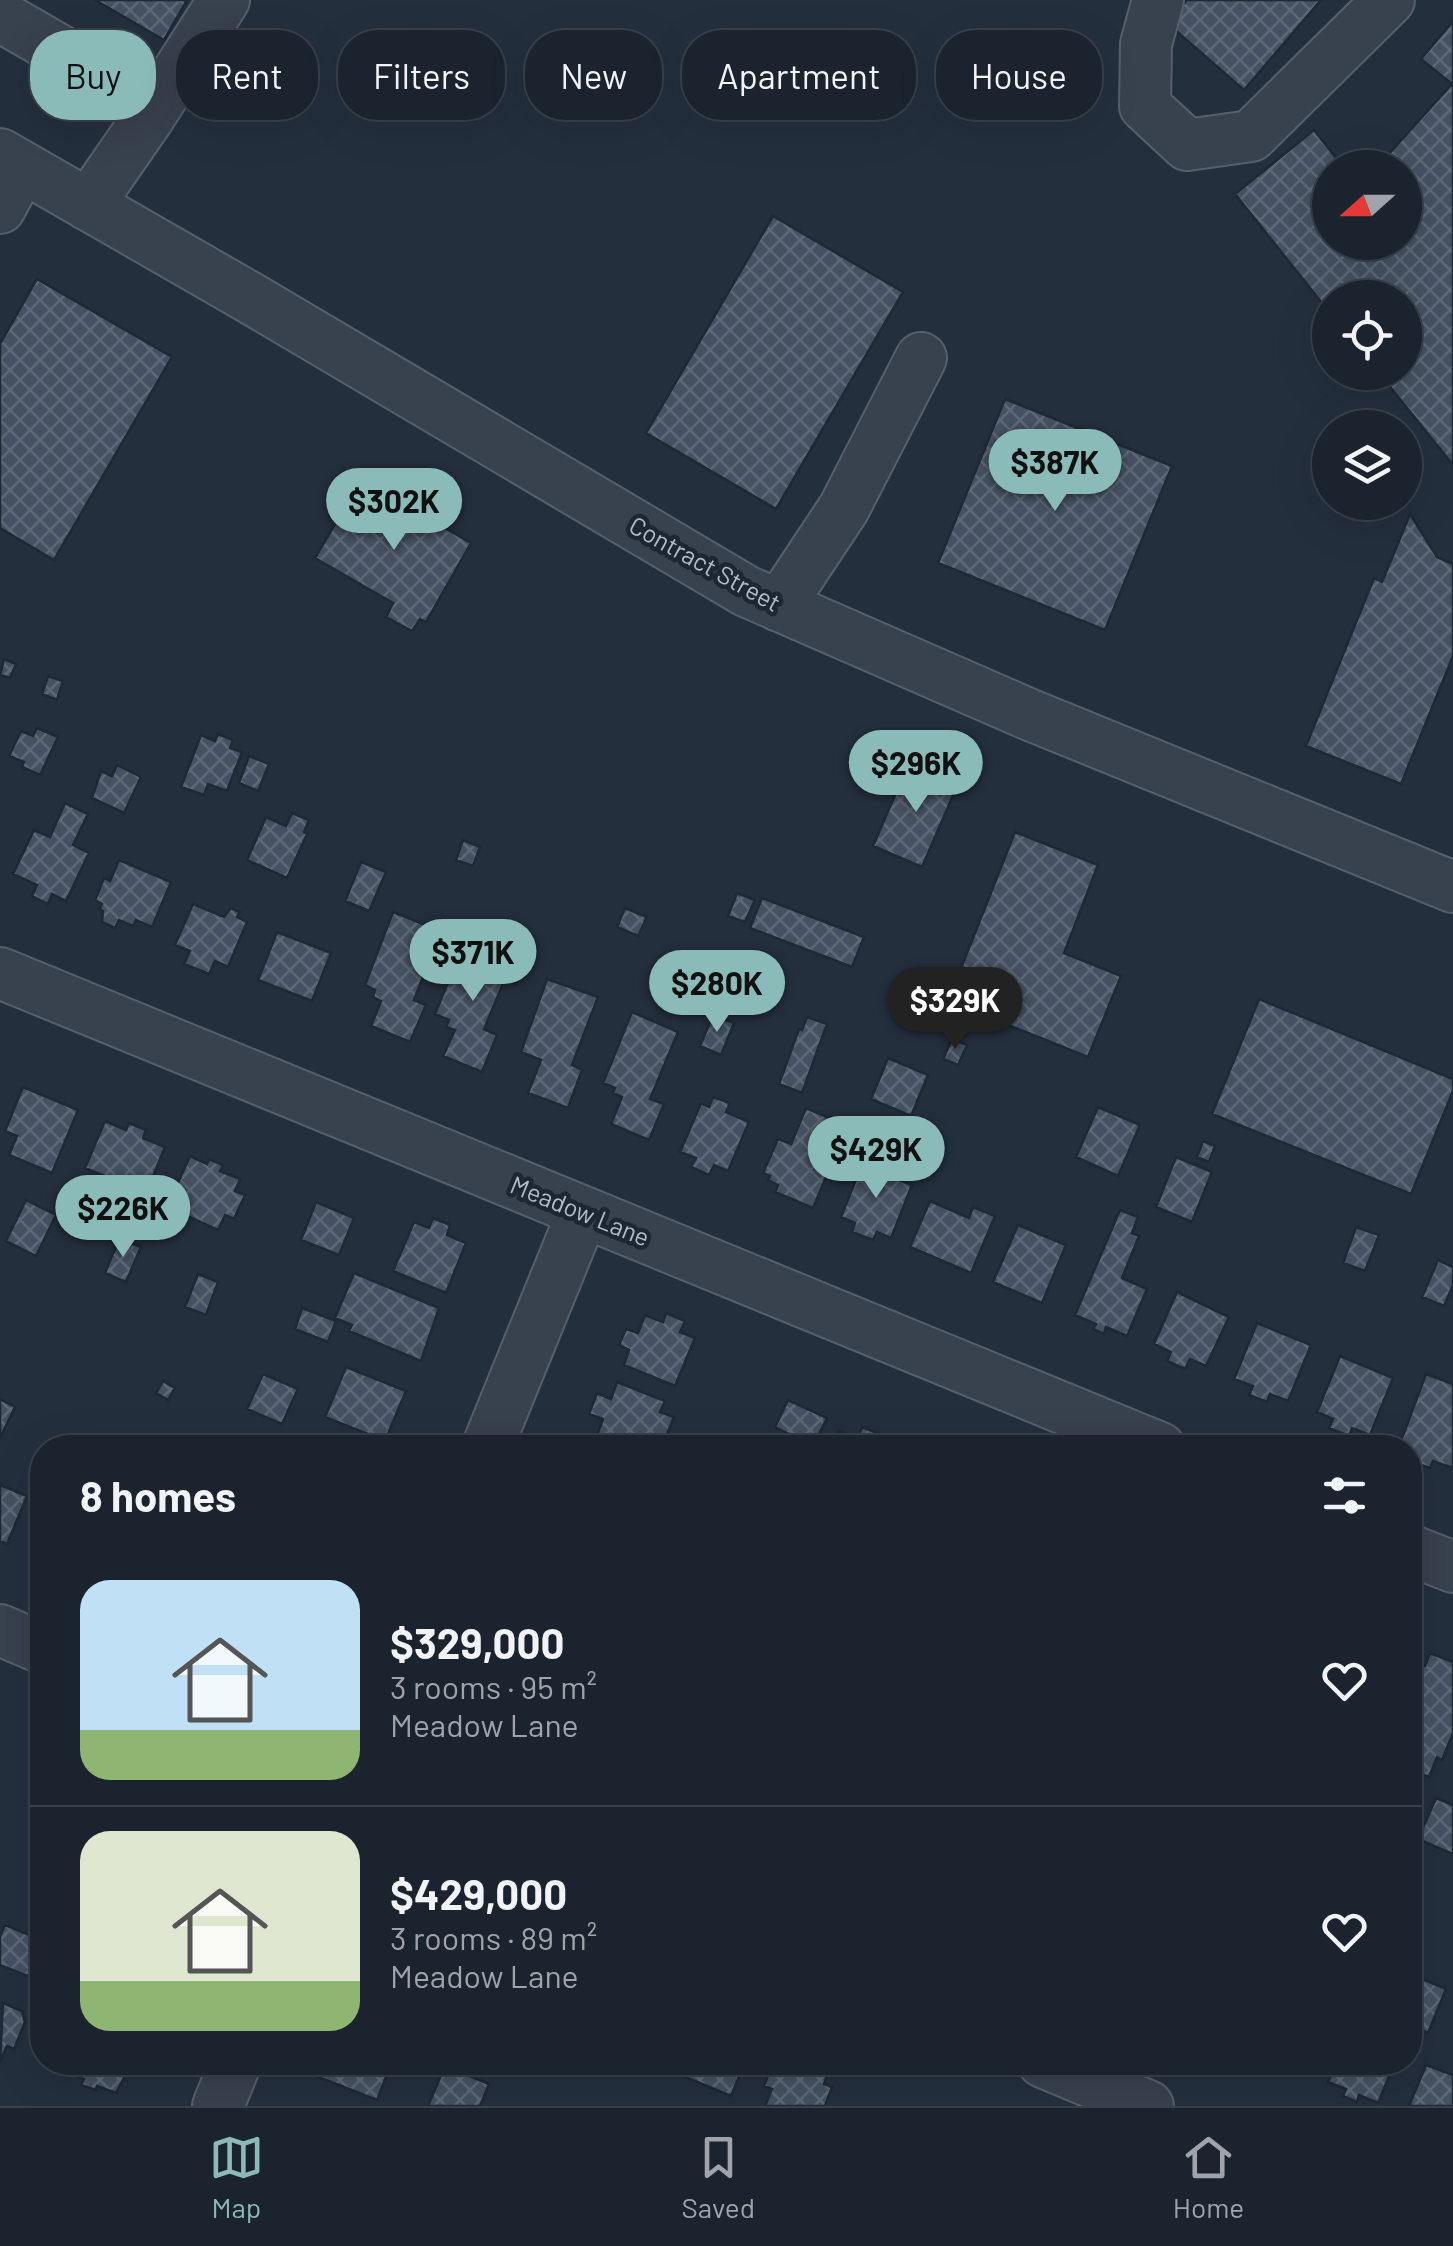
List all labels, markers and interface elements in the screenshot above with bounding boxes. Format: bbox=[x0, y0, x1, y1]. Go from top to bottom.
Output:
chip: Buy bbox=[30, 30, 156, 120]
chip: Rent bbox=[176, 30, 318, 120]
chip: Filters bbox=[338, 30, 505, 120]
chip: New bbox=[525, 30, 662, 120]
chip: Apartment bbox=[682, 30, 916, 120]
chip: House bbox=[936, 30, 1102, 120]
north arrow bbox=[1312, 150, 1422, 260]
map controls bbox=[1312, 150, 1422, 520]
button: locate bbox=[1312, 280, 1422, 390]
button: layers bbox=[1312, 410, 1422, 520]
pin: $387K bbox=[985, 429, 1125, 514]
text: $387K bbox=[1011, 442, 1099, 480]
pin: $302K bbox=[324, 468, 464, 553]
text: $302K bbox=[348, 481, 440, 519]
street label: Contract Street bbox=[625, 509, 786, 617]
pin: $296K bbox=[846, 730, 986, 815]
text: $296K bbox=[871, 743, 961, 781]
pin: $371K bbox=[403, 919, 543, 1004]
text: $371K bbox=[431, 932, 515, 970]
pin: $280K bbox=[647, 950, 787, 1035]
text: $280K bbox=[671, 963, 763, 1001]
pin: $329K bbox=[885, 967, 1025, 1052]
text: $329K bbox=[910, 980, 1000, 1018]
pin: $429K bbox=[806, 1116, 946, 1201]
text: $429K bbox=[830, 1129, 922, 1167]
street label: Meadow Lane bbox=[506, 1169, 654, 1252]
pin: $226K bbox=[53, 1175, 193, 1260]
text: $226K bbox=[77, 1188, 169, 1226]
icon: filters bbox=[1317, 1468, 1372, 1523]
text: 8 homes bbox=[80, 1470, 236, 1520]
text: $329,000 bbox=[390, 1617, 564, 1667]
icon: home bbox=[160, 1620, 280, 1740]
icon: heart bbox=[1317, 1653, 1372, 1708]
text: 3 rooms · 95 m² bbox=[390, 1667, 597, 1705]
text: Meadow Lane bbox=[390, 1705, 578, 1743]
text: $429,000 bbox=[390, 1868, 567, 1918]
icon: home bbox=[160, 1871, 280, 1991]
icon: heart bbox=[1317, 1904, 1372, 1959]
text: 3 rooms · 89 m² bbox=[390, 1918, 597, 1956]
text: Meadow Lane bbox=[390, 1956, 578, 1994]
tab: Map bbox=[209, 2130, 264, 2224]
tab: Saved bbox=[682, 2130, 755, 2224]
tab: Home bbox=[1173, 2130, 1244, 2224]

